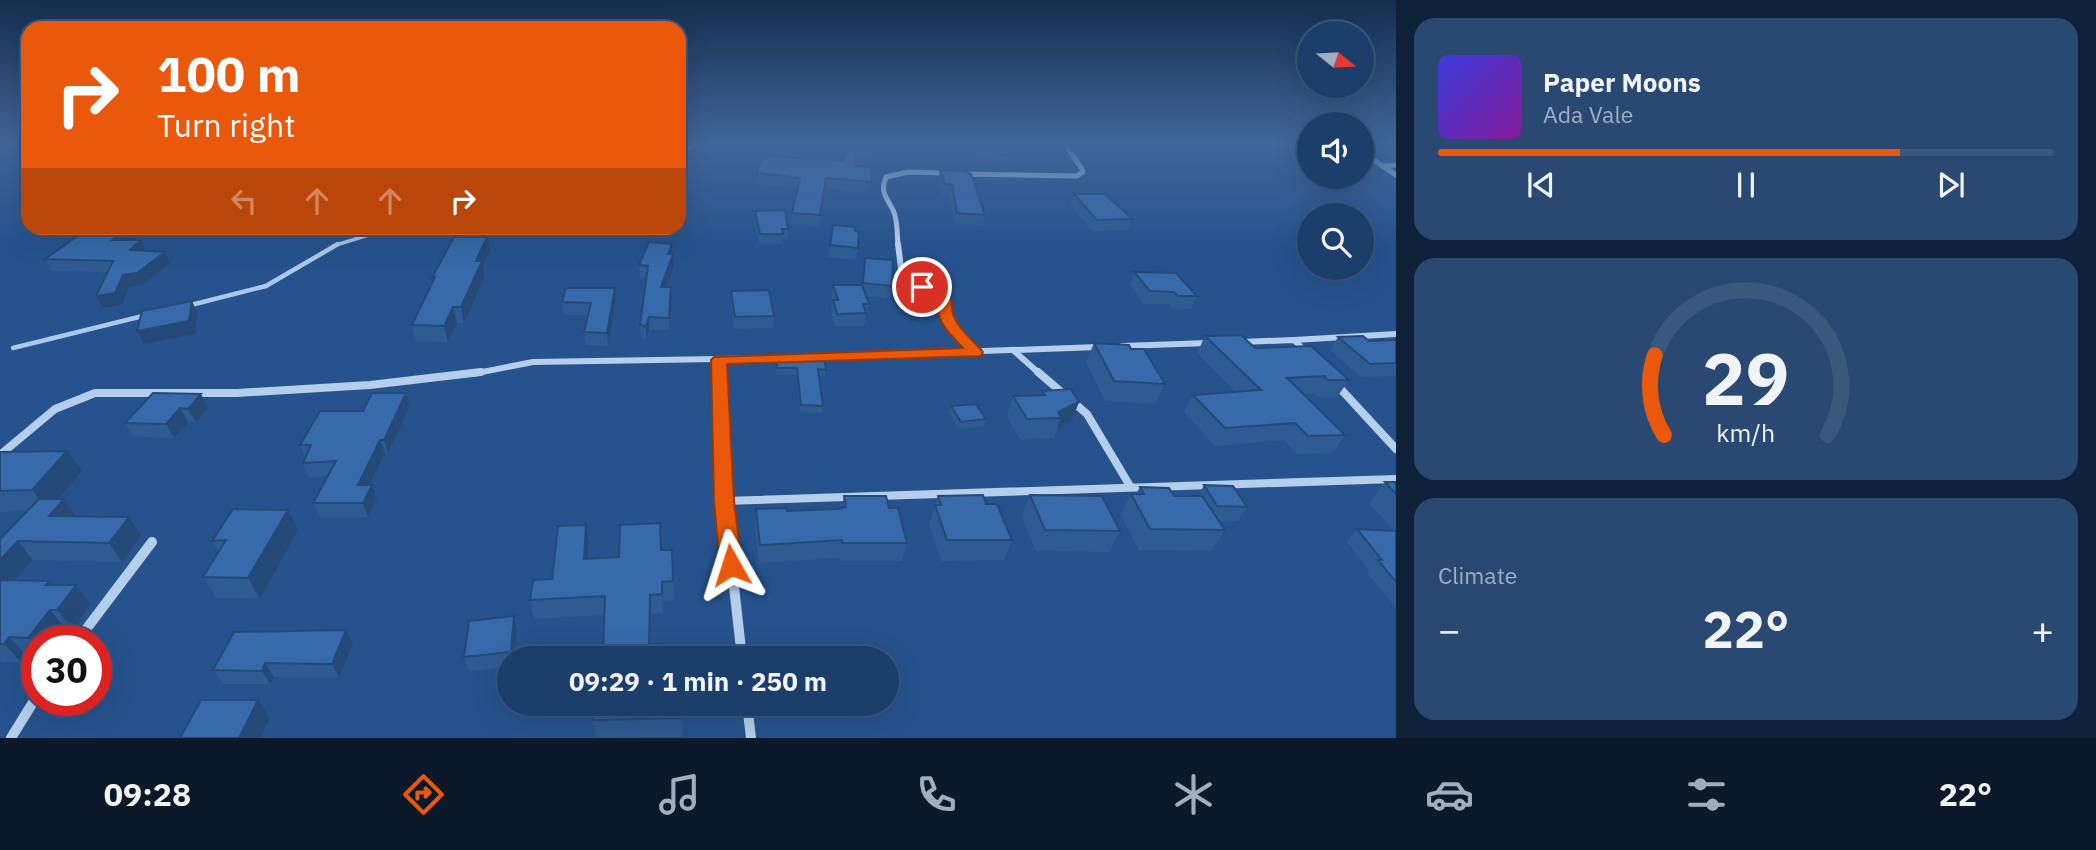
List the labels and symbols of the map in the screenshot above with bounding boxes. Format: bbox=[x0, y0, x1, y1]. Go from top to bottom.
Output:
north arrow bbox=[1297, 21, 1374, 98]
pin bbox=[892, 257, 952, 317]
position arrow bbox=[694, 528, 768, 602]
speed limit sign: 30 bbox=[21, 625, 112, 716]

